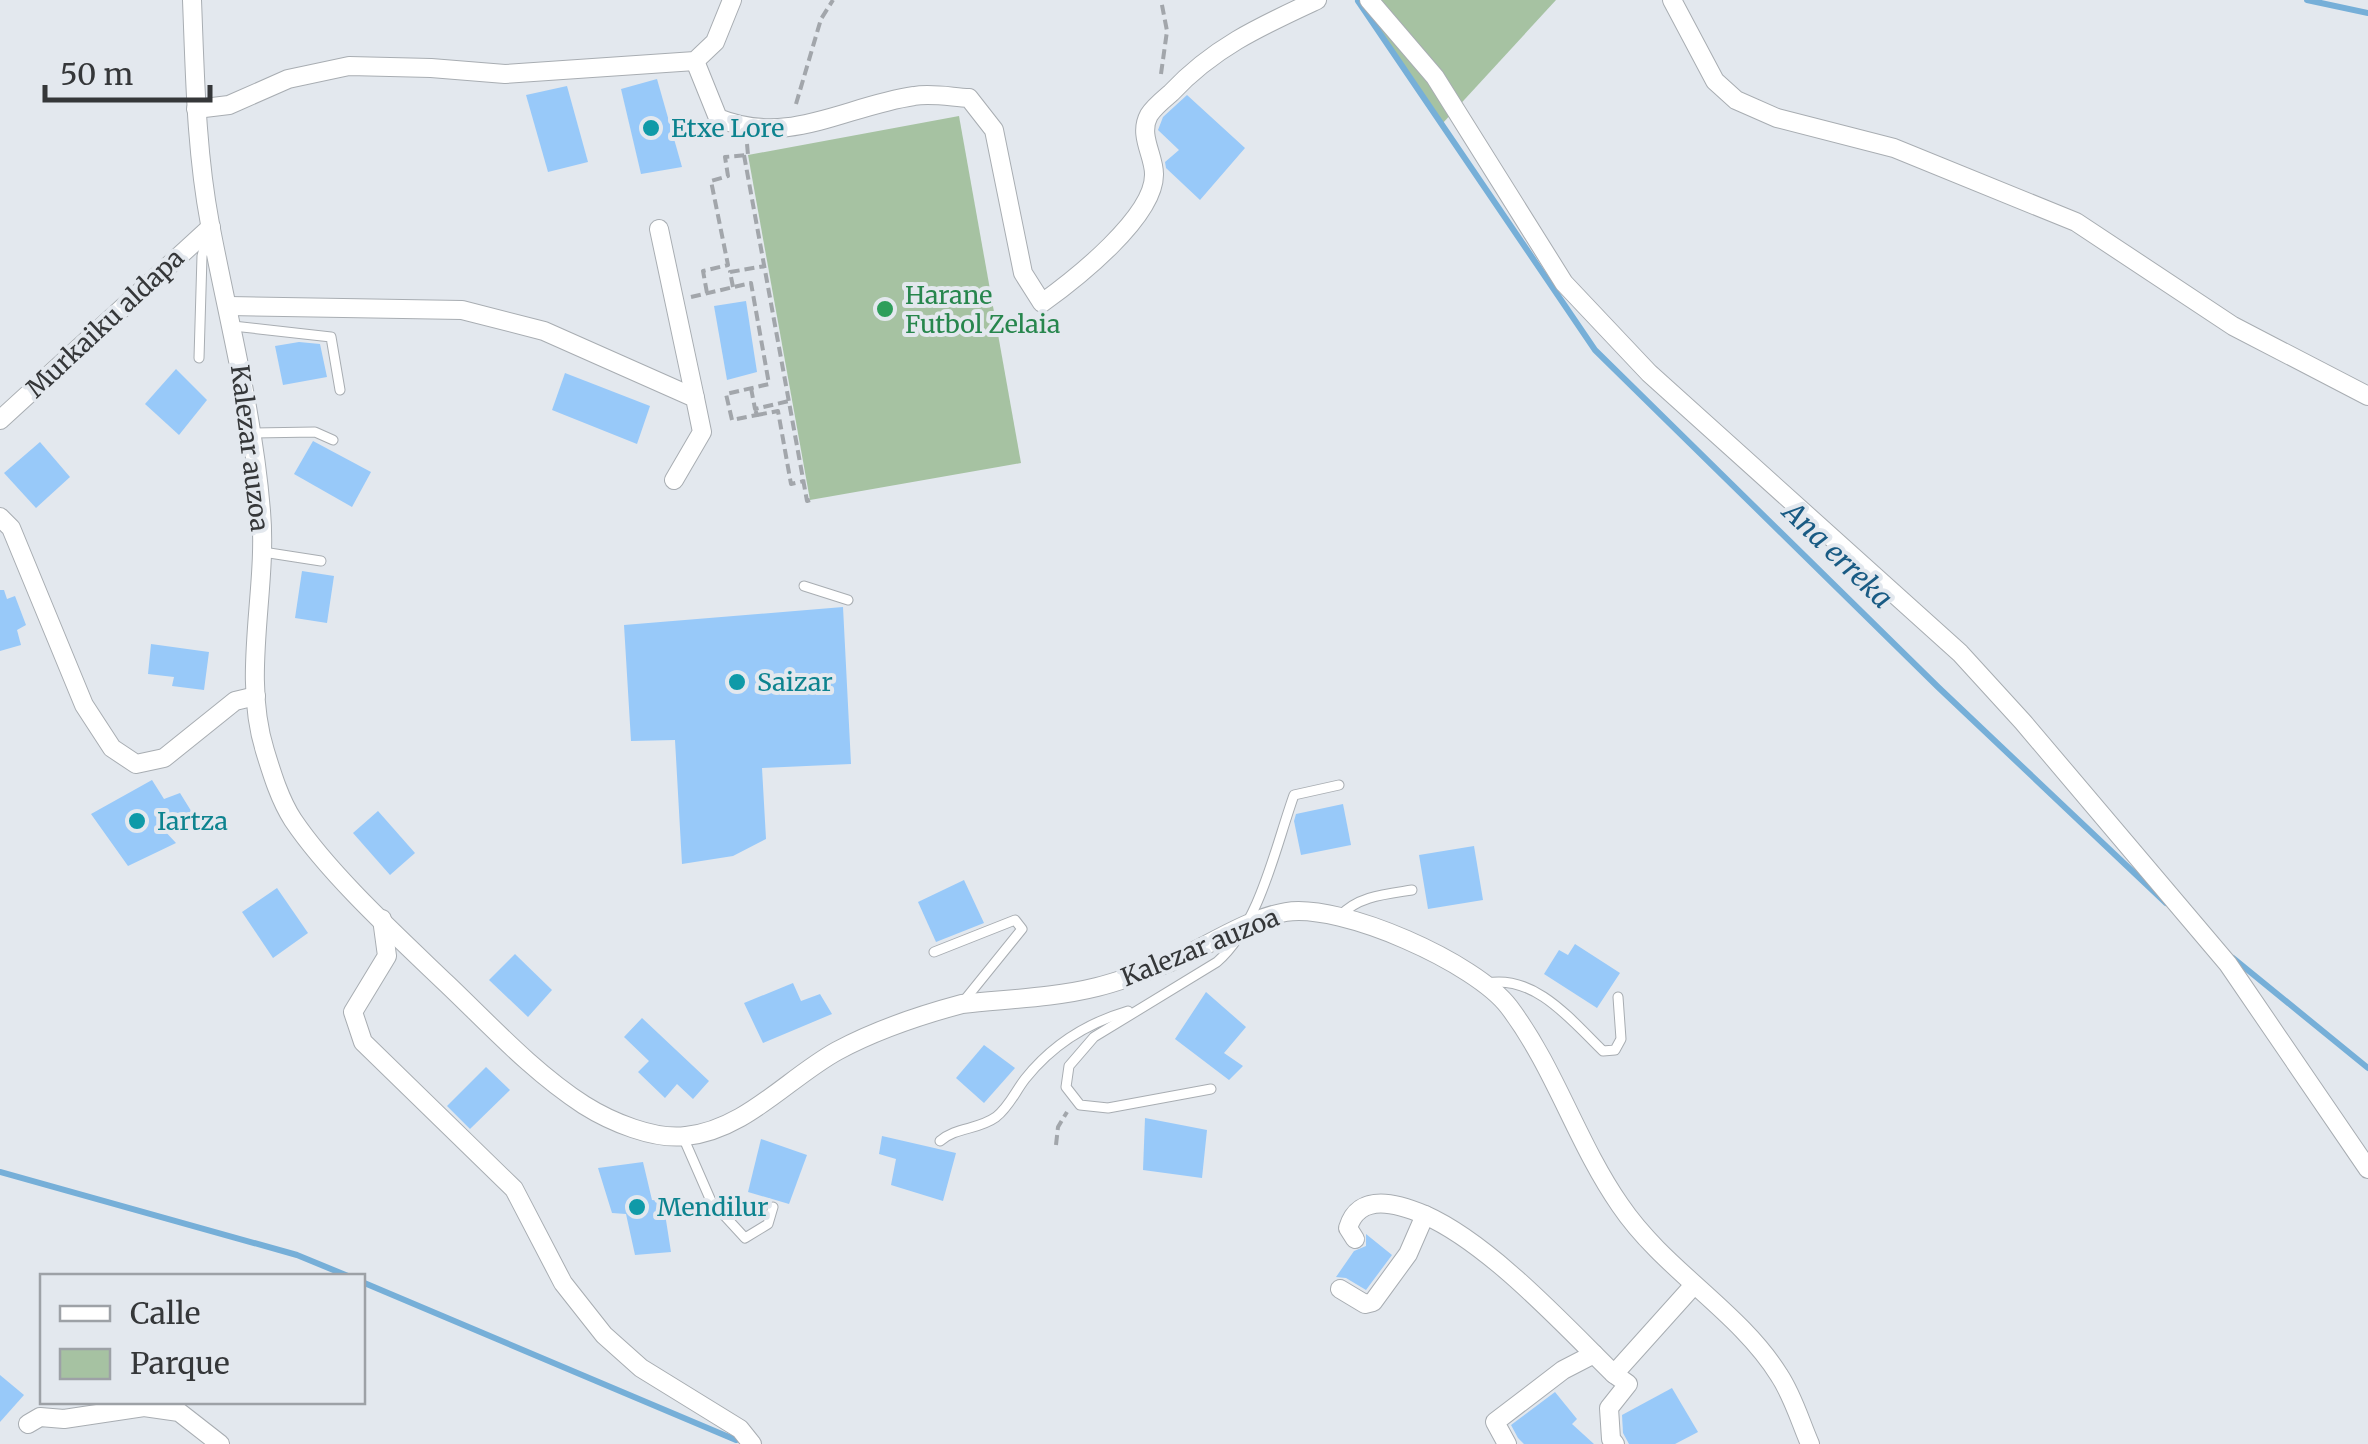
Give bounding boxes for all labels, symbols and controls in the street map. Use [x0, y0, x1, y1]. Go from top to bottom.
scale bar [45, 40, 210, 102]
text: 50 m [60, 55, 133, 93]
place label: Etxe Lore [671, 112, 784, 144]
marker: Etxe Lore [640, 117, 662, 139]
street label: Murkaiku aldapa [20, 242, 190, 404]
place label: Harane Futbol Zelaia [905, 279, 1060, 340]
marker: Harane Futbol Zelaia [874, 298, 896, 320]
street label: Kalezar auzoa [224, 363, 276, 533]
water label: Ana erreka [1774, 493, 1900, 616]
place label: Saizar [757, 666, 833, 698]
marker: Saizar [726, 671, 748, 693]
place label: Iartza [157, 805, 228, 837]
marker: Iartza [126, 810, 148, 832]
street label: Kalezar auzoa [1116, 901, 1284, 993]
place label: Mendilur [657, 1191, 769, 1223]
marker: Mendilur [626, 1196, 648, 1218]
legend [40, 1274, 365, 1404]
text: Calle [130, 1294, 200, 1332]
text: Parque [130, 1344, 230, 1382]

